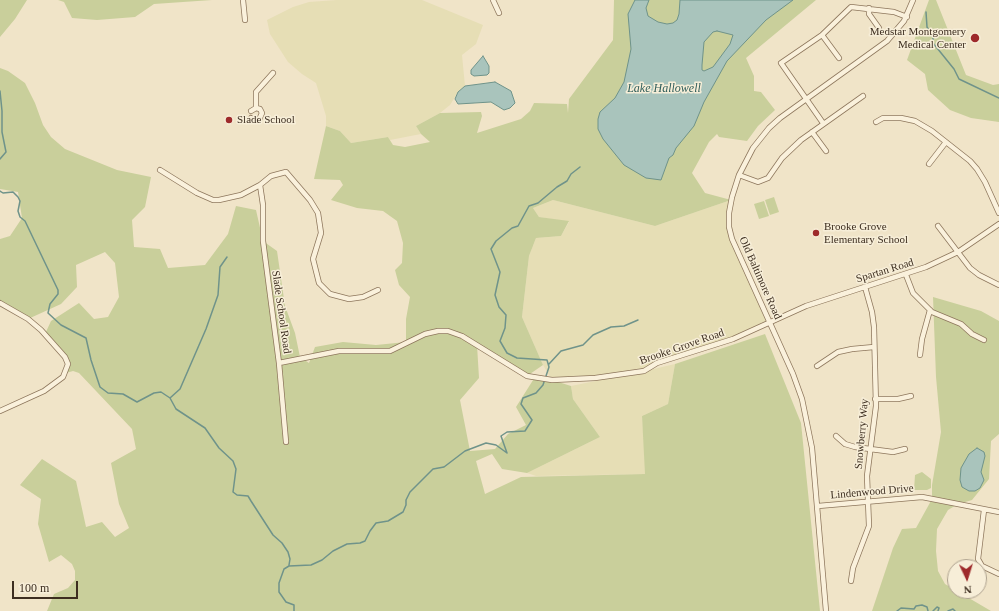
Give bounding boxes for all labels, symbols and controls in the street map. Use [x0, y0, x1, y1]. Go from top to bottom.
place label: Medstar Montgomery Medical Center [870, 25, 966, 51]
marker: Medstar Montgomery Medical Center [969, 32, 981, 44]
water label: Lake Hallowell [627, 82, 701, 96]
place label: Slade School [237, 113, 295, 127]
marker: Slade School [224, 115, 234, 125]
place label: Brooke Grove Elementary School [824, 220, 908, 246]
marker: Brooke Grove Elementary School [811, 228, 821, 238]
street label: Old Baltimore Road [736, 235, 784, 321]
street label: Spartan Road [855, 256, 915, 286]
street label: Slade School Road [269, 270, 293, 354]
street label: Brooke Grove Road [638, 326, 726, 368]
street label: Snowberry Way [852, 398, 872, 470]
street label: Lindenwood Drive [830, 482, 914, 502]
north arrow [947, 559, 987, 599]
scale bar [14, 573, 80, 599]
text: 100 m [19, 581, 49, 595]
text: N [963, 584, 972, 596]

